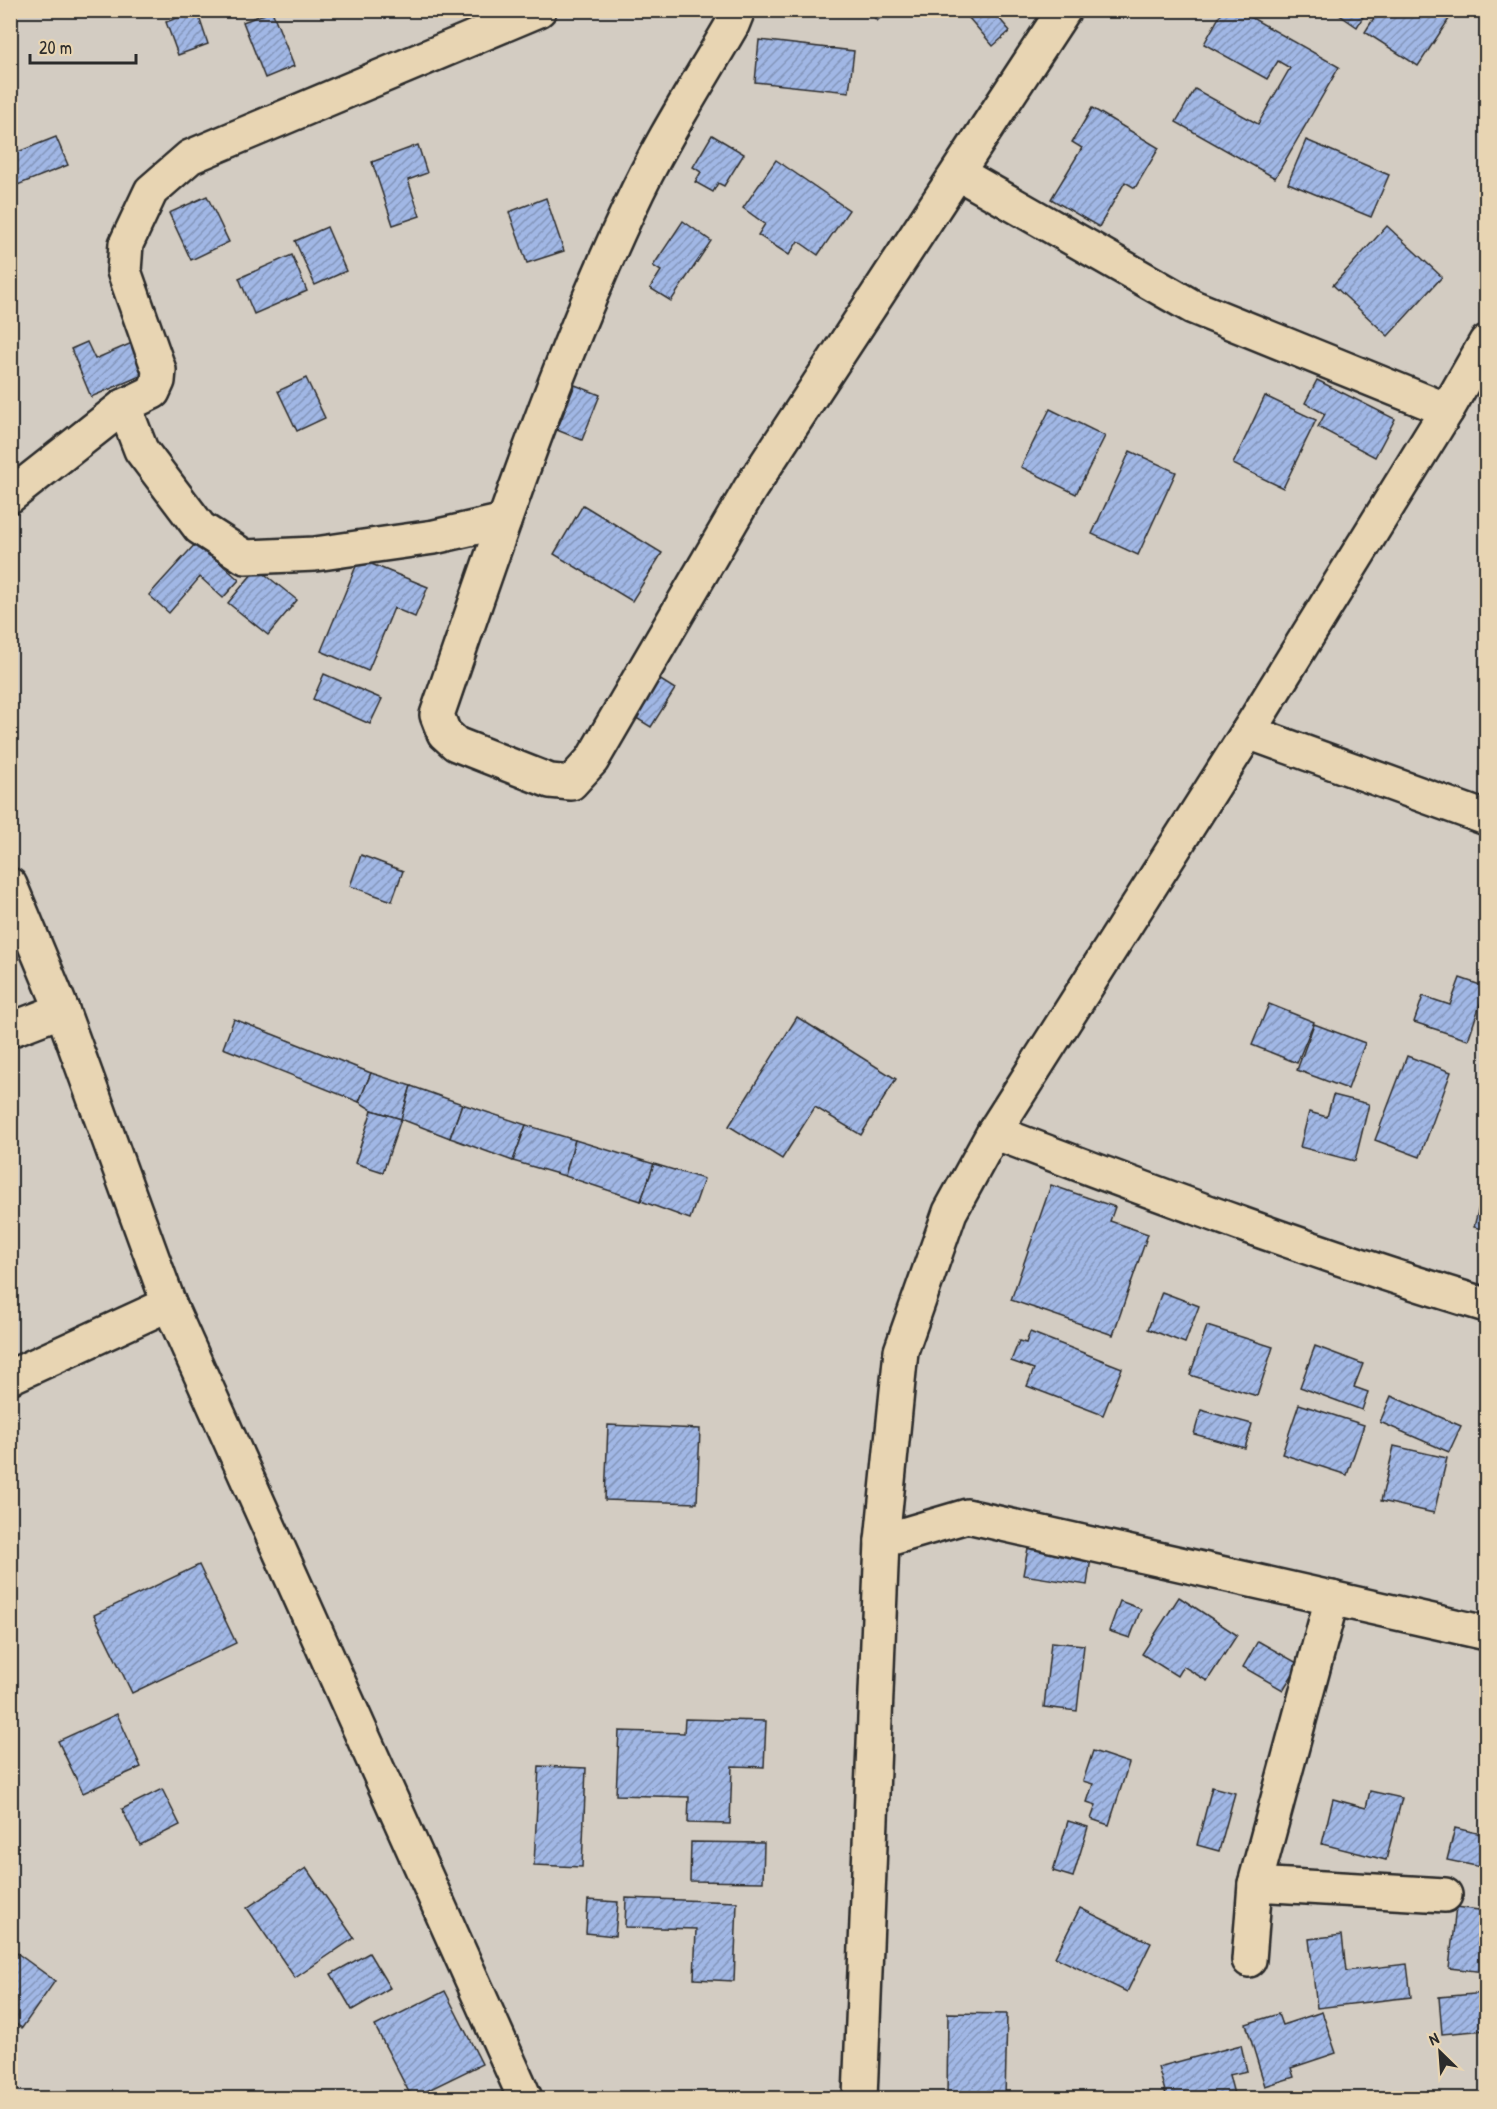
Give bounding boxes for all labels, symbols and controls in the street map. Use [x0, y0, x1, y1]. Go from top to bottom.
scale bar [30, 27, 136, 65]
text: 20 m [39, 35, 72, 60]
north arrow [1410, 2022, 1470, 2082]
text: N [1425, 2026, 1443, 2050]

